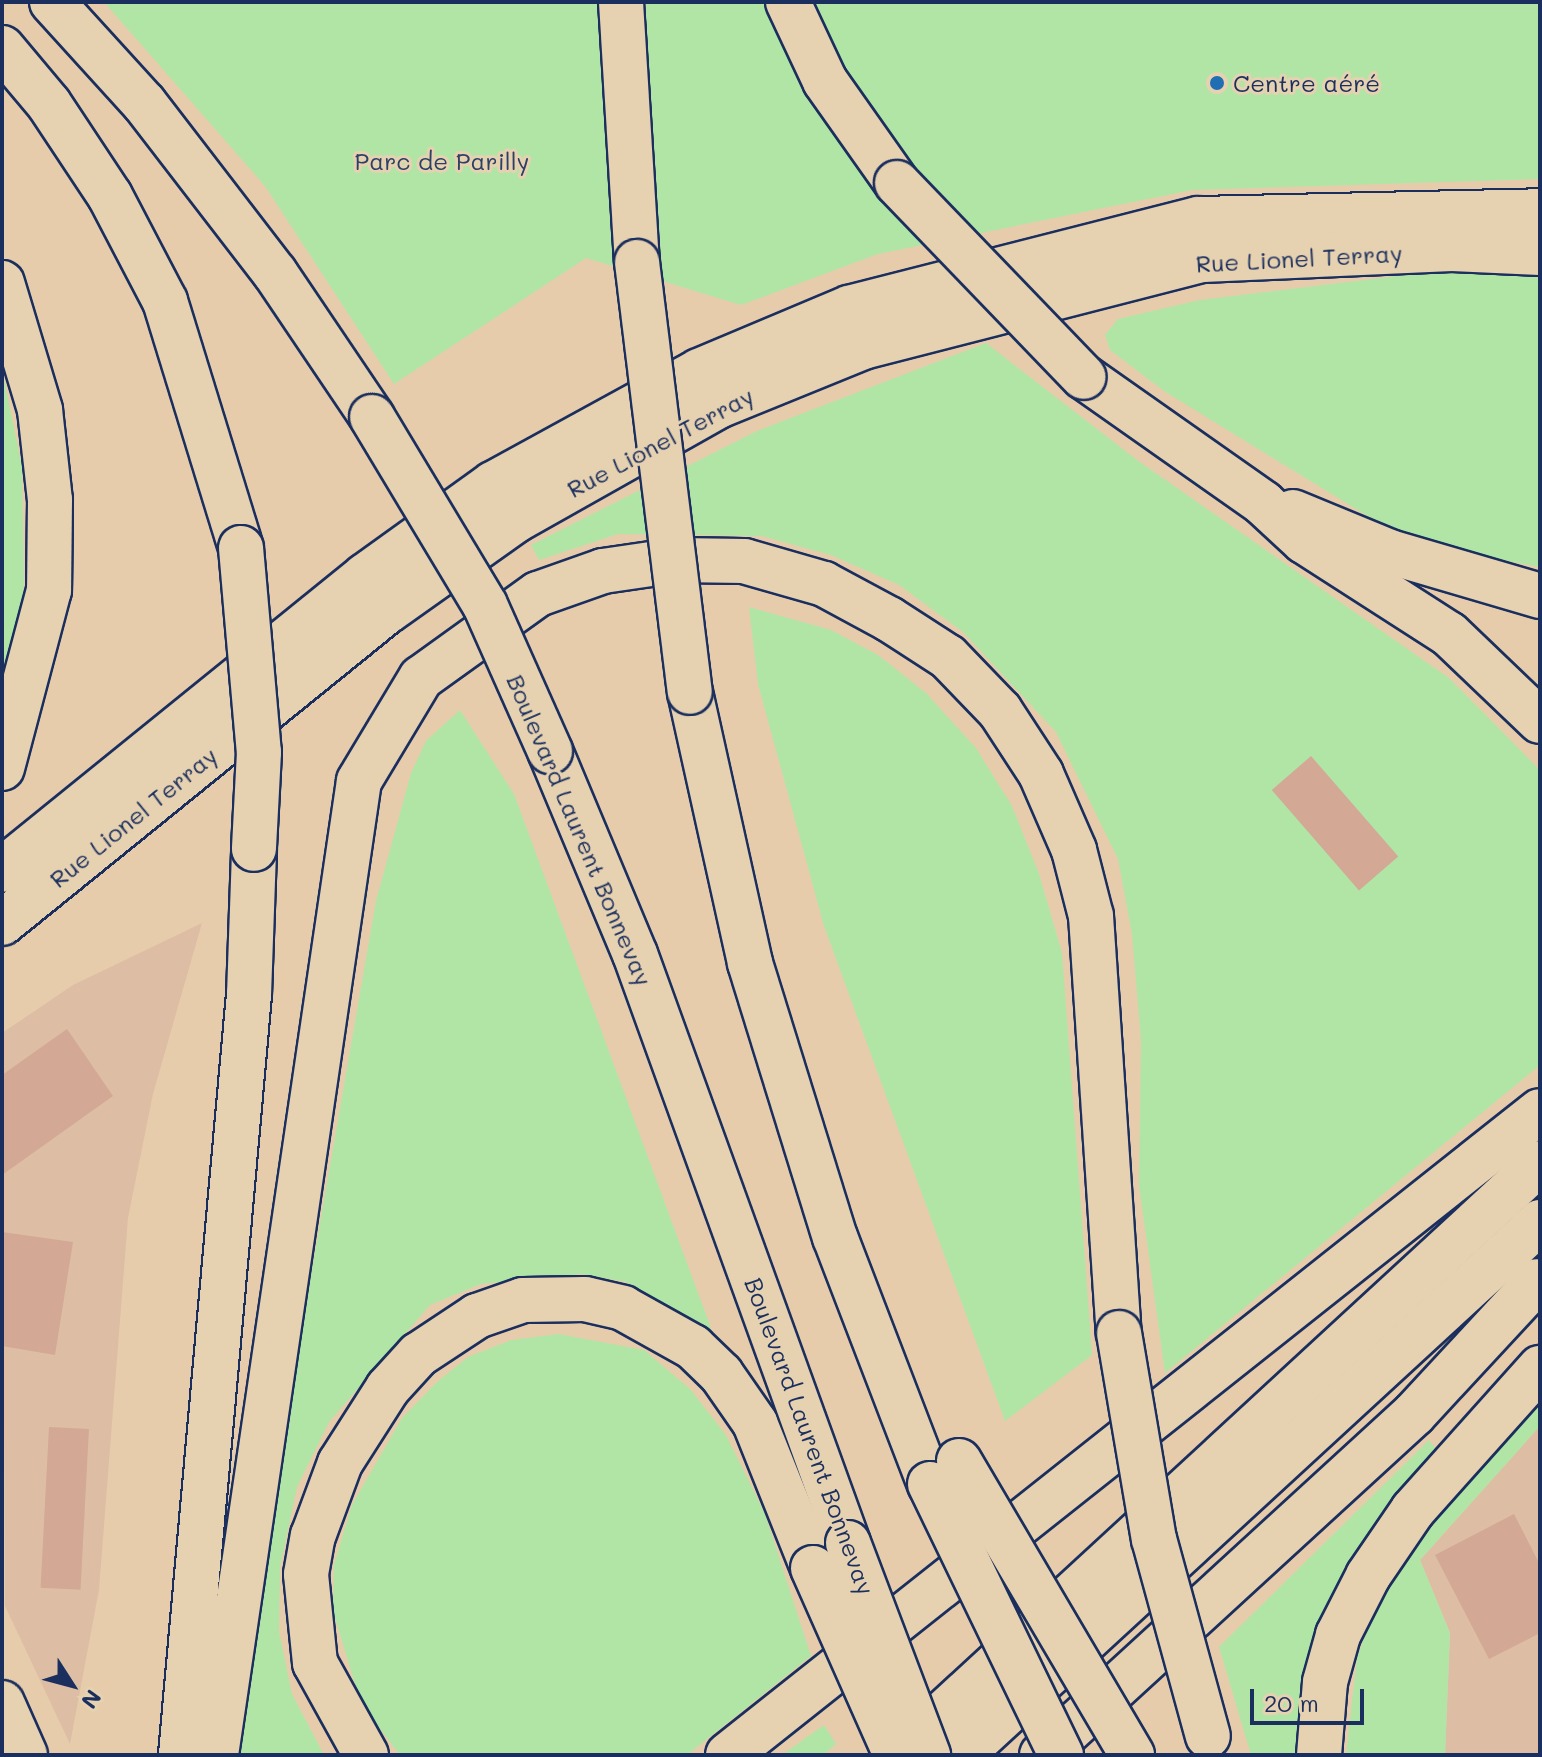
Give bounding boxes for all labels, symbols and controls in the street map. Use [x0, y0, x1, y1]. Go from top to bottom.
place label: Centre aéré [1233, 69, 1380, 97]
marker: Centre aéré [1208, 74, 1226, 92]
park label: Parc de Parilly [355, 147, 529, 175]
street label: Rue Lionel Terray [1195, 238, 1403, 278]
street label: Rue Lionel Terray [562, 381, 758, 503]
street label: Boulevard Laurent Bonnevay [501, 670, 659, 990]
street label: Rue Lionel Terray [44, 741, 222, 893]
street label: Boulevard Laurent Bonnevay [739, 1273, 881, 1599]
north arrow [32, 1645, 112, 1725]
scale bar [1254, 1673, 1368, 1723]
text: N [75, 1684, 108, 1715]
text: 20 m [1264, 1687, 1319, 1718]

